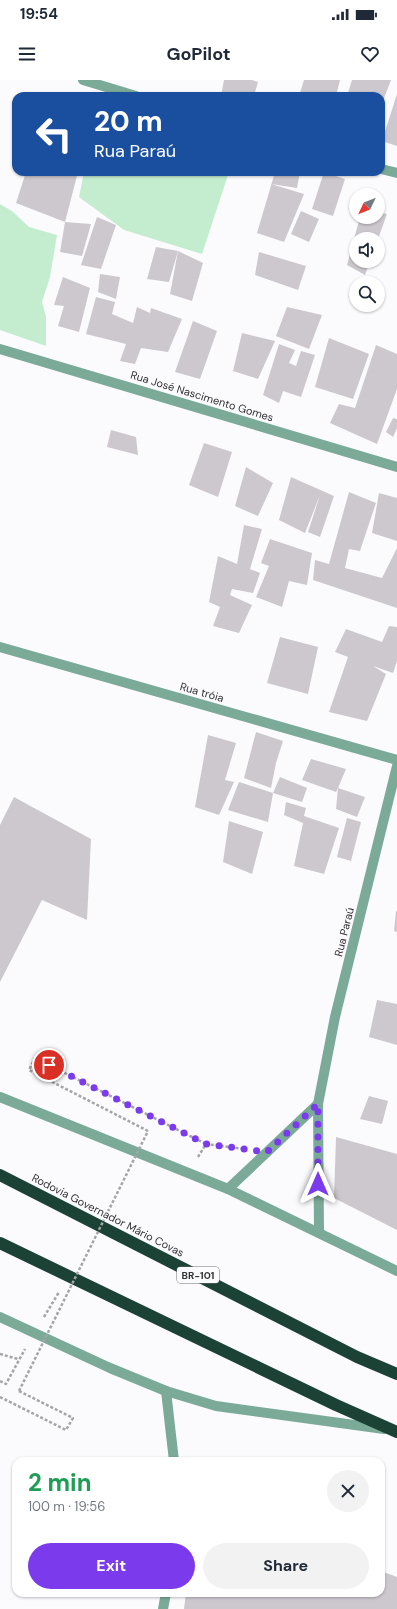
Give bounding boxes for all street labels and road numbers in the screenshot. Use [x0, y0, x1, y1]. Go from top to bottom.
street label: Rua José Nascimento Gomes [129, 368, 275, 424]
street label: Rua tróia [178, 679, 226, 705]
street label: Rua Paraú [331, 906, 357, 958]
street label: Rodovia Governador Mário Covas [30, 1170, 186, 1260]
road number: BR-101 [177, 1267, 219, 1283]

